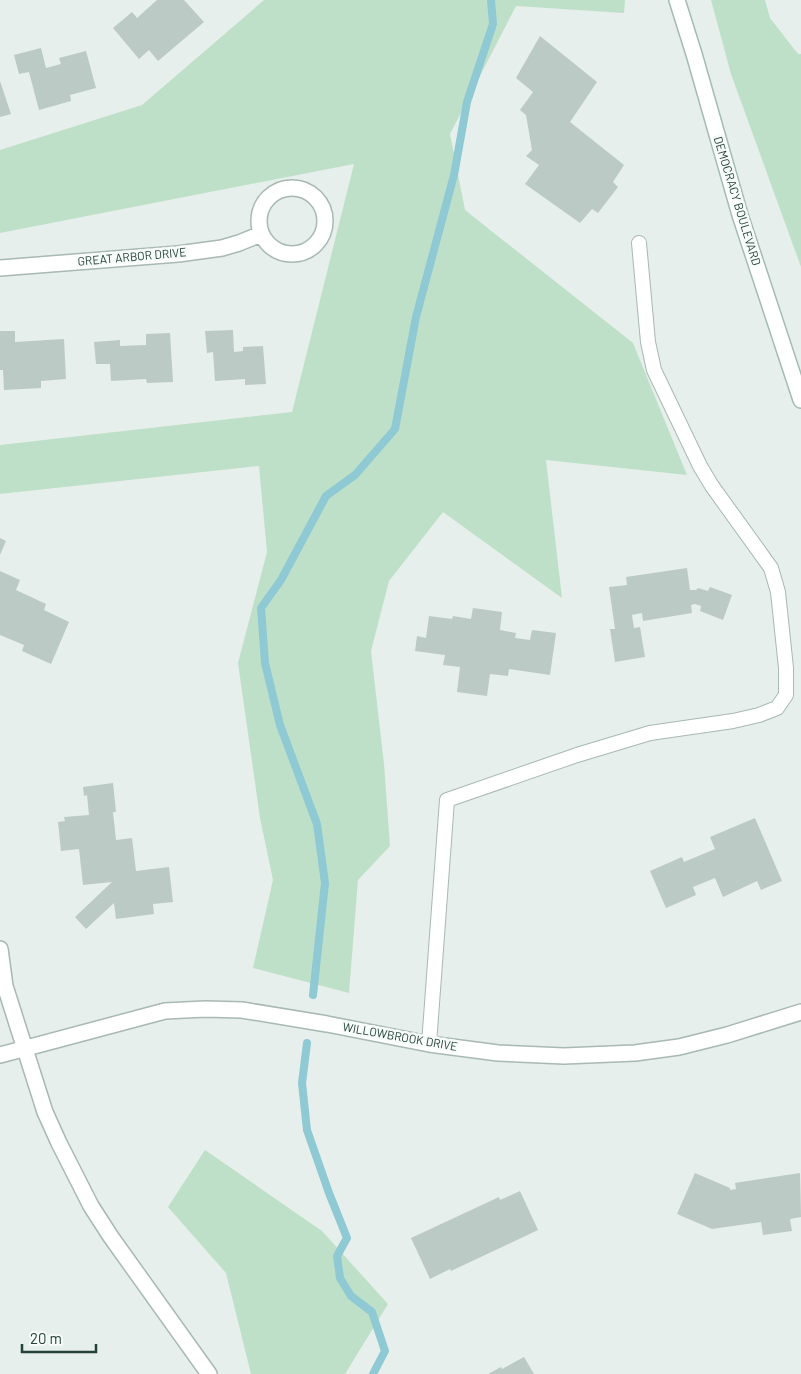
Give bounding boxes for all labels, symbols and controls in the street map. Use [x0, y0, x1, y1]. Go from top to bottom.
street label: DEMOCRACY BOULEVARD [712, 134, 764, 267]
street label: GREAT ARBOR DRIVE [77, 244, 187, 268]
street label: WILLOWBROOK DRIVE [342, 1019, 459, 1053]
scale bar [22, 1322, 96, 1354]
text: 20 m [30, 1329, 62, 1347]

